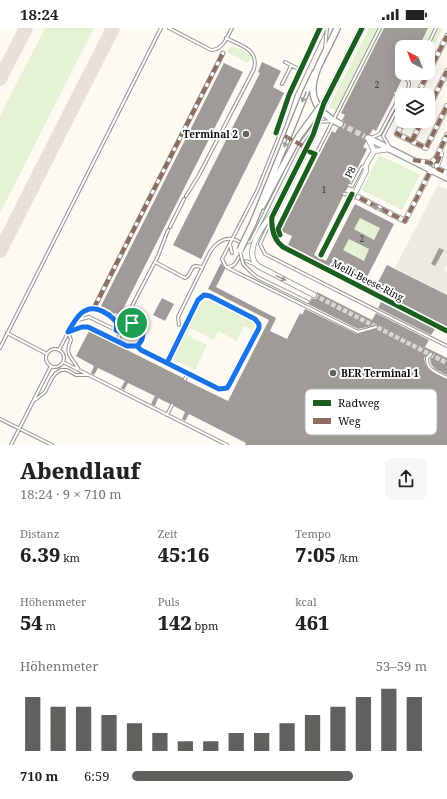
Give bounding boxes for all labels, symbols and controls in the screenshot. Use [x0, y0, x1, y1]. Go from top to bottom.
text: 18:24 [20, 4, 58, 24]
north arrow [395, 40, 435, 80]
map controls [395, 40, 435, 128]
house number: 2 [375, 79, 379, 90]
button: layers [395, 88, 435, 128]
one-way arrow [300, 92, 306, 104]
place label: Terminal 2 [183, 127, 238, 141]
marker: Terminal 2 [241, 129, 251, 139]
one-way arrow [282, 136, 288, 148]
street label: P8 [341, 163, 359, 180]
house number: 1 [322, 184, 326, 195]
one-way arrow [373, 205, 384, 211]
house number: 2 [360, 233, 364, 244]
street label: Melli-Beese-Ring [330, 256, 407, 304]
one-way arrow [275, 275, 287, 281]
pin [115, 306, 149, 340]
icon: arrive [121, 312, 143, 334]
place label: BER Terminal 1 [341, 366, 419, 380]
marker: BER Terminal 1 [328, 368, 338, 378]
legend [305, 389, 437, 435]
text: Radweg [338, 395, 380, 410]
text: Weg [338, 413, 361, 428]
text: Abendlauf [20, 455, 140, 485]
button: share [385, 458, 427, 500]
text: 18:24 · 9 × 710 m [20, 485, 122, 503]
text: Distanz [20, 526, 59, 541]
text: Zeit [158, 526, 177, 541]
text: Tempo [295, 526, 331, 541]
text: 6.39 [20, 541, 60, 568]
text: 45:16 [158, 541, 209, 568]
text: 7:05 [295, 541, 336, 568]
text: km [60, 550, 80, 565]
text: /km [336, 550, 358, 565]
text: Höhenmeter [20, 594, 86, 609]
text: Puls [158, 594, 180, 609]
text: kcal [295, 594, 317, 609]
text: 54 [20, 609, 43, 636]
text: 142 [158, 609, 192, 636]
text: 461 [295, 609, 329, 636]
text: m [43, 618, 56, 633]
text: bpm [192, 618, 218, 633]
text: Höhenmeter [20, 657, 98, 675]
text: 53–59 m [376, 657, 427, 675]
text: 710 m [20, 767, 58, 785]
text: 6:59 [84, 767, 110, 785]

